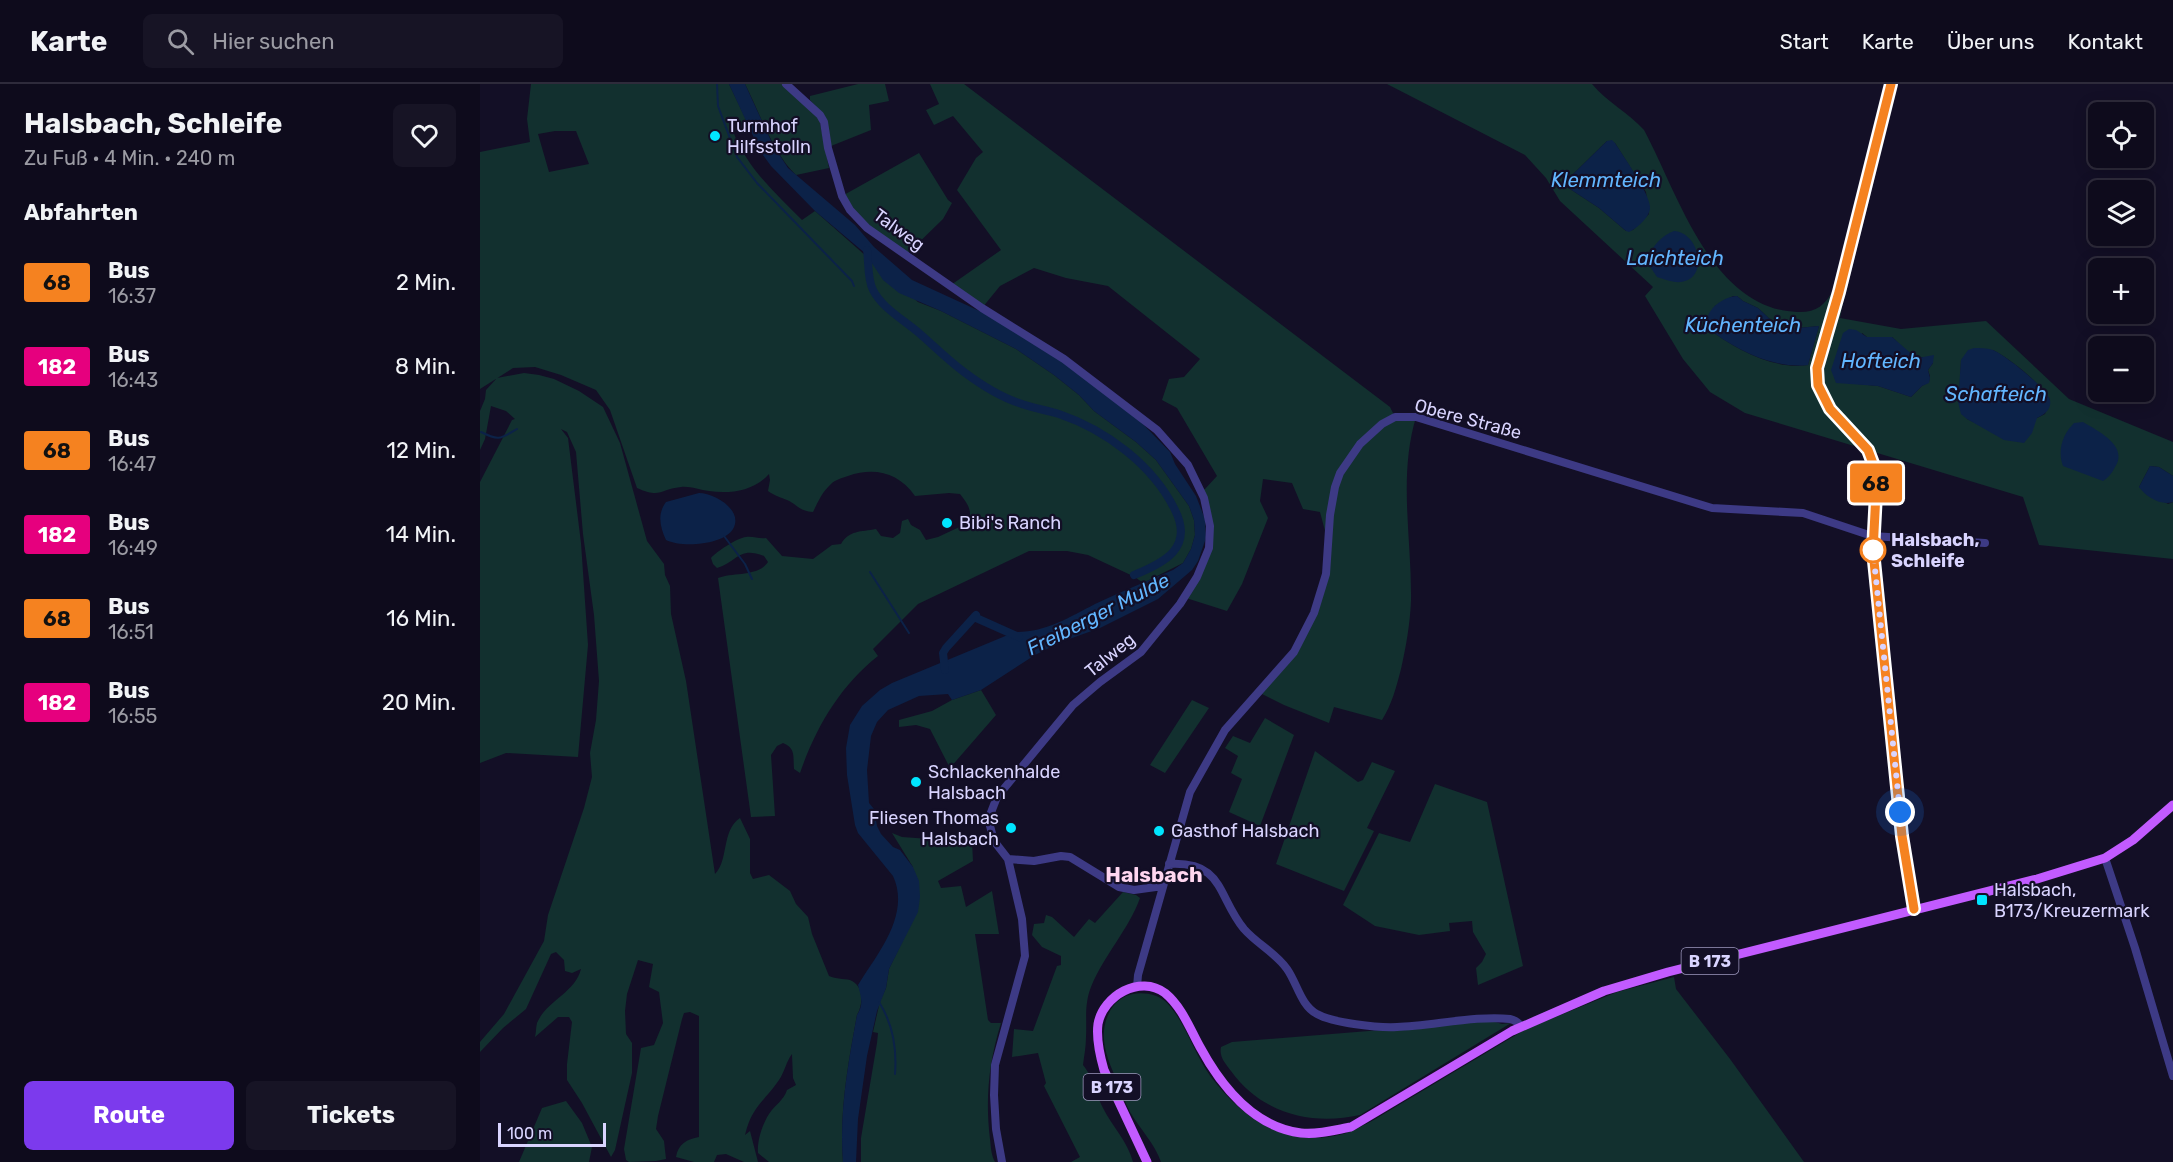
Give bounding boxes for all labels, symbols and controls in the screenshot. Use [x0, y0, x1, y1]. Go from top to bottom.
search box [143, 14, 563, 68]
text: Karte [30, 25, 107, 58]
icon: search [164, 25, 197, 58]
text: Hier suchen [212, 28, 335, 55]
text: Start [1780, 29, 1829, 54]
text: Karte [1862, 29, 1914, 54]
text: Über uns [1947, 29, 2035, 54]
text: Kontakt [2068, 29, 2143, 54]
map controls [2088, 102, 2154, 402]
button: locate [2088, 102, 2154, 168]
button: heart [393, 104, 456, 167]
text: Halsbach, Schleife [24, 107, 282, 140]
place label: Turmhof Hilfsstolln [727, 115, 811, 158]
marker: Turmhof Hilfsstolln [708, 129, 722, 143]
text: Zu Fuß · 4 Min. · 240 m [24, 146, 235, 170]
water label: Klemmteich [1551, 168, 1661, 192]
button: layers [2088, 180, 2154, 246]
text: Abfahrten [24, 199, 138, 226]
street label: Talweg [869, 204, 929, 256]
water label: Laichteich [1626, 246, 1724, 270]
text: Bus [108, 257, 150, 284]
button: + [2088, 258, 2154, 324]
text: 2 Min. [396, 269, 456, 296]
text: 68 [43, 270, 71, 295]
text: 16:37 [108, 284, 156, 308]
water label: Küchenteich [1685, 313, 1801, 337]
button: − [2088, 336, 2154, 402]
text: Bus [108, 341, 150, 368]
water label: Hofteich [1841, 349, 1921, 373]
text: 8 Min. [395, 353, 456, 380]
text: 182 [38, 354, 76, 379]
text: 16:43 [108, 368, 158, 392]
water label: Schafteich [1945, 382, 2047, 406]
street label: Obere Straße [1412, 394, 1524, 444]
text: Bus [108, 425, 150, 452]
text: 12 Min. [387, 437, 456, 464]
text: 68 [43, 438, 71, 463]
text: 16:47 [108, 452, 156, 476]
line badge: 68 [1849, 464, 1903, 502]
text: 68 [1862, 471, 1890, 496]
text: Bus [108, 509, 150, 536]
place label: Bibi's Ranch [959, 512, 1061, 534]
marker: Bibi's Ranch [940, 516, 954, 530]
text: 14 Min. [386, 521, 456, 548]
text: 182 [38, 522, 76, 547]
place label: Halsbach, Schleife [1891, 529, 1979, 572]
text: 16:49 [108, 536, 158, 560]
marker: Halsbach, Schleife [1860, 537, 1886, 563]
water label: Freiberger Mulde [1023, 568, 1173, 660]
text: Bus [108, 593, 150, 620]
text: 16 Min. [386, 605, 456, 632]
text: 68 [43, 606, 71, 631]
text: 16:51 [108, 620, 154, 644]
street label: Talweg [1081, 628, 1139, 682]
text: Bus [108, 677, 150, 704]
text: 20 Min. [382, 689, 456, 716]
text: 182 [38, 690, 76, 715]
text: 16:55 [108, 704, 158, 728]
place label: Schlackenhalde Halsbach [928, 761, 1060, 804]
marker: Schlackenhalde Halsbach [909, 775, 923, 789]
your location [1885, 797, 1915, 827]
place label: Fliesen Thomas Halsbach [869, 807, 999, 850]
place label: Gasthof Halsbach [1171, 820, 1319, 842]
marker: Fliesen Thomas Halsbach [1004, 821, 1018, 835]
marker: Gasthof Halsbach [1152, 824, 1166, 838]
district label: Halsbach [1105, 862, 1203, 887]
place label: Halsbach, B173/Kreuzermark [1994, 879, 2150, 922]
marker: Halsbach, B173/Kreuzermark [1975, 893, 1989, 907]
road number: B 173 [1682, 948, 1738, 974]
road number: B 173 [1084, 1074, 1140, 1100]
button: Route [24, 1081, 234, 1150]
button: Tickets [246, 1081, 456, 1150]
scale bar [498, 1120, 606, 1148]
text: 100 m [507, 1124, 552, 1143]

